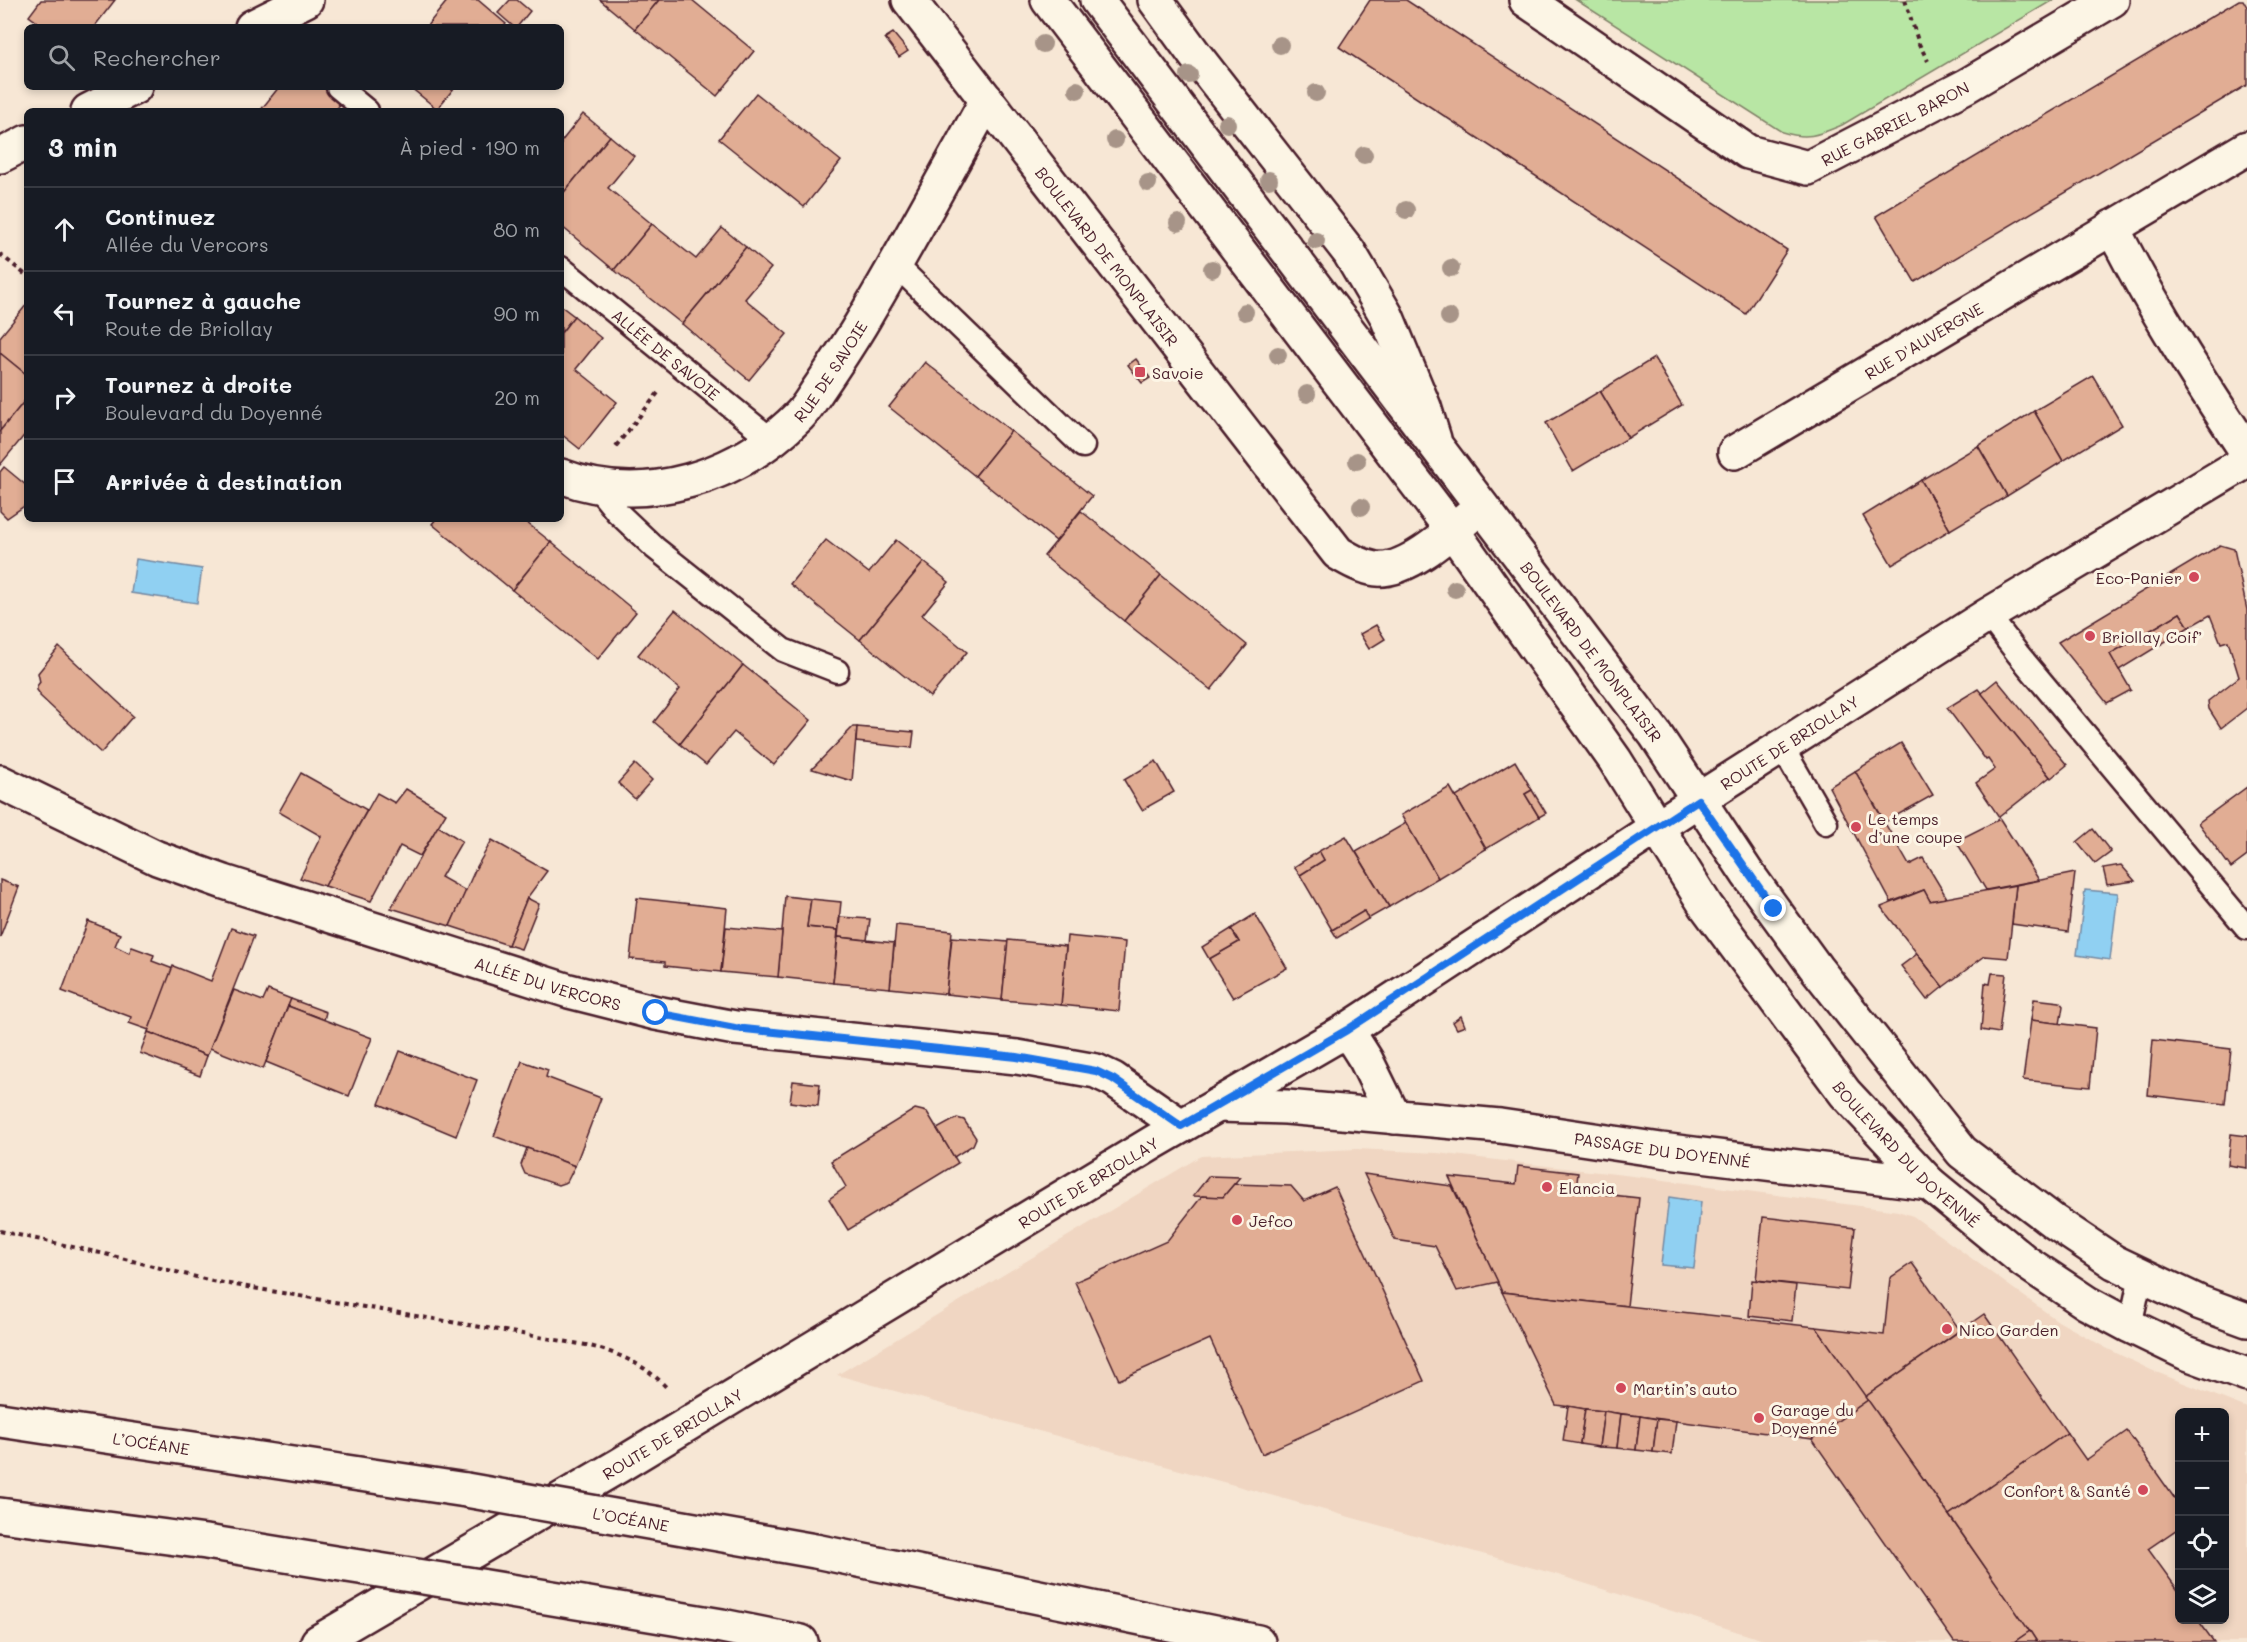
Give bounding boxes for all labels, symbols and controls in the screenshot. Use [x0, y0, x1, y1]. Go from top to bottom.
search box [24, 24, 564, 90]
icon: search [45, 41, 78, 74]
text: Rechercher [93, 43, 221, 72]
street label: RUE GABRIEL BARON [1817, 76, 1972, 170]
text: 3 min [48, 130, 117, 164]
text: À pied · 190 m [399, 134, 540, 160]
street label: BOULEVARD DE MONPLAISIR [1031, 162, 1184, 350]
text: Continuez [105, 202, 215, 231]
icon: ahead [48, 213, 81, 246]
text: 80 m [493, 216, 540, 242]
text: Allée du Vercors [105, 231, 269, 257]
text: Tournez à gauche [105, 286, 301, 315]
icon: left [48, 297, 81, 330]
street label: RUE D'AUVERGNE [1860, 297, 1986, 383]
text: 90 m [494, 300, 540, 326]
street label: ALLÉE DE SAVOIE [608, 304, 725, 404]
text: Route de Briollay [105, 315, 273, 341]
street label: RUE DE SAVOIE [789, 317, 871, 426]
place label: Savoie [1152, 362, 1204, 383]
marker: Savoie [1133, 365, 1147, 379]
text: Tournez à droite [105, 370, 292, 399]
icon: right [48, 381, 81, 414]
text: 20 m [494, 384, 540, 410]
text: Boulevard du Doyenné [105, 399, 323, 425]
icon: arrive [48, 465, 81, 498]
text: Arrivée à destination [105, 467, 342, 496]
street label: BOULEVARD DE MONPLAISIR [1517, 557, 1667, 745]
place label: Eco-Panier [2096, 567, 2182, 588]
marker: Eco-Panier [2187, 570, 2201, 584]
place label: Briollay Coif’ [2102, 626, 2202, 647]
marker: Briollay Coif’ [2083, 629, 2097, 643]
street label: ROUTE DE BRIOLLAY [1716, 690, 1862, 794]
place label: Le temps d’une coupe [1868, 808, 1963, 847]
marker: Le temps d’une coupe [1849, 820, 1863, 834]
route end [1760, 895, 1786, 921]
street label: ALLÉE DU VERCORS [472, 951, 623, 1014]
route start [642, 999, 668, 1025]
street label: BOULEVARD DU DOYENNÉ [1829, 1076, 1984, 1231]
street label: PASSAGE DU DOYENNÉ [1573, 1127, 1752, 1171]
street label: ROUTE DE BRIOLLAY [1014, 1131, 1162, 1232]
place label: Elancia [1559, 1177, 1615, 1198]
marker: Elancia [1540, 1180, 1554, 1194]
place label: Jefco [1249, 1210, 1293, 1231]
marker: Jefco [1230, 1213, 1244, 1227]
place label: Nico Garden [1959, 1319, 2059, 1340]
marker: Nico Garden [1940, 1322, 1954, 1336]
place label: Martin’s auto [1633, 1378, 1737, 1399]
marker: Martin’s auto [1614, 1381, 1628, 1395]
street label: ROUTE DE BRIOLLAY [598, 1383, 746, 1484]
place label: Garage du Doyenné [1771, 1399, 1854, 1438]
map controls [2175, 1408, 2229, 1624]
button: + [2175, 1408, 2229, 1462]
marker: Garage du Doyenné [1752, 1411, 1766, 1425]
street label: L’OCÉANE [112, 1427, 191, 1459]
button: − [2175, 1462, 2229, 1516]
place label: Confort & Santé [2004, 1480, 2131, 1501]
marker: Confort & Santé [2136, 1483, 2150, 1497]
street label: L’OCÉANE [591, 1502, 671, 1536]
button: locate [2175, 1516, 2229, 1570]
button: layers [2175, 1570, 2229, 1624]

